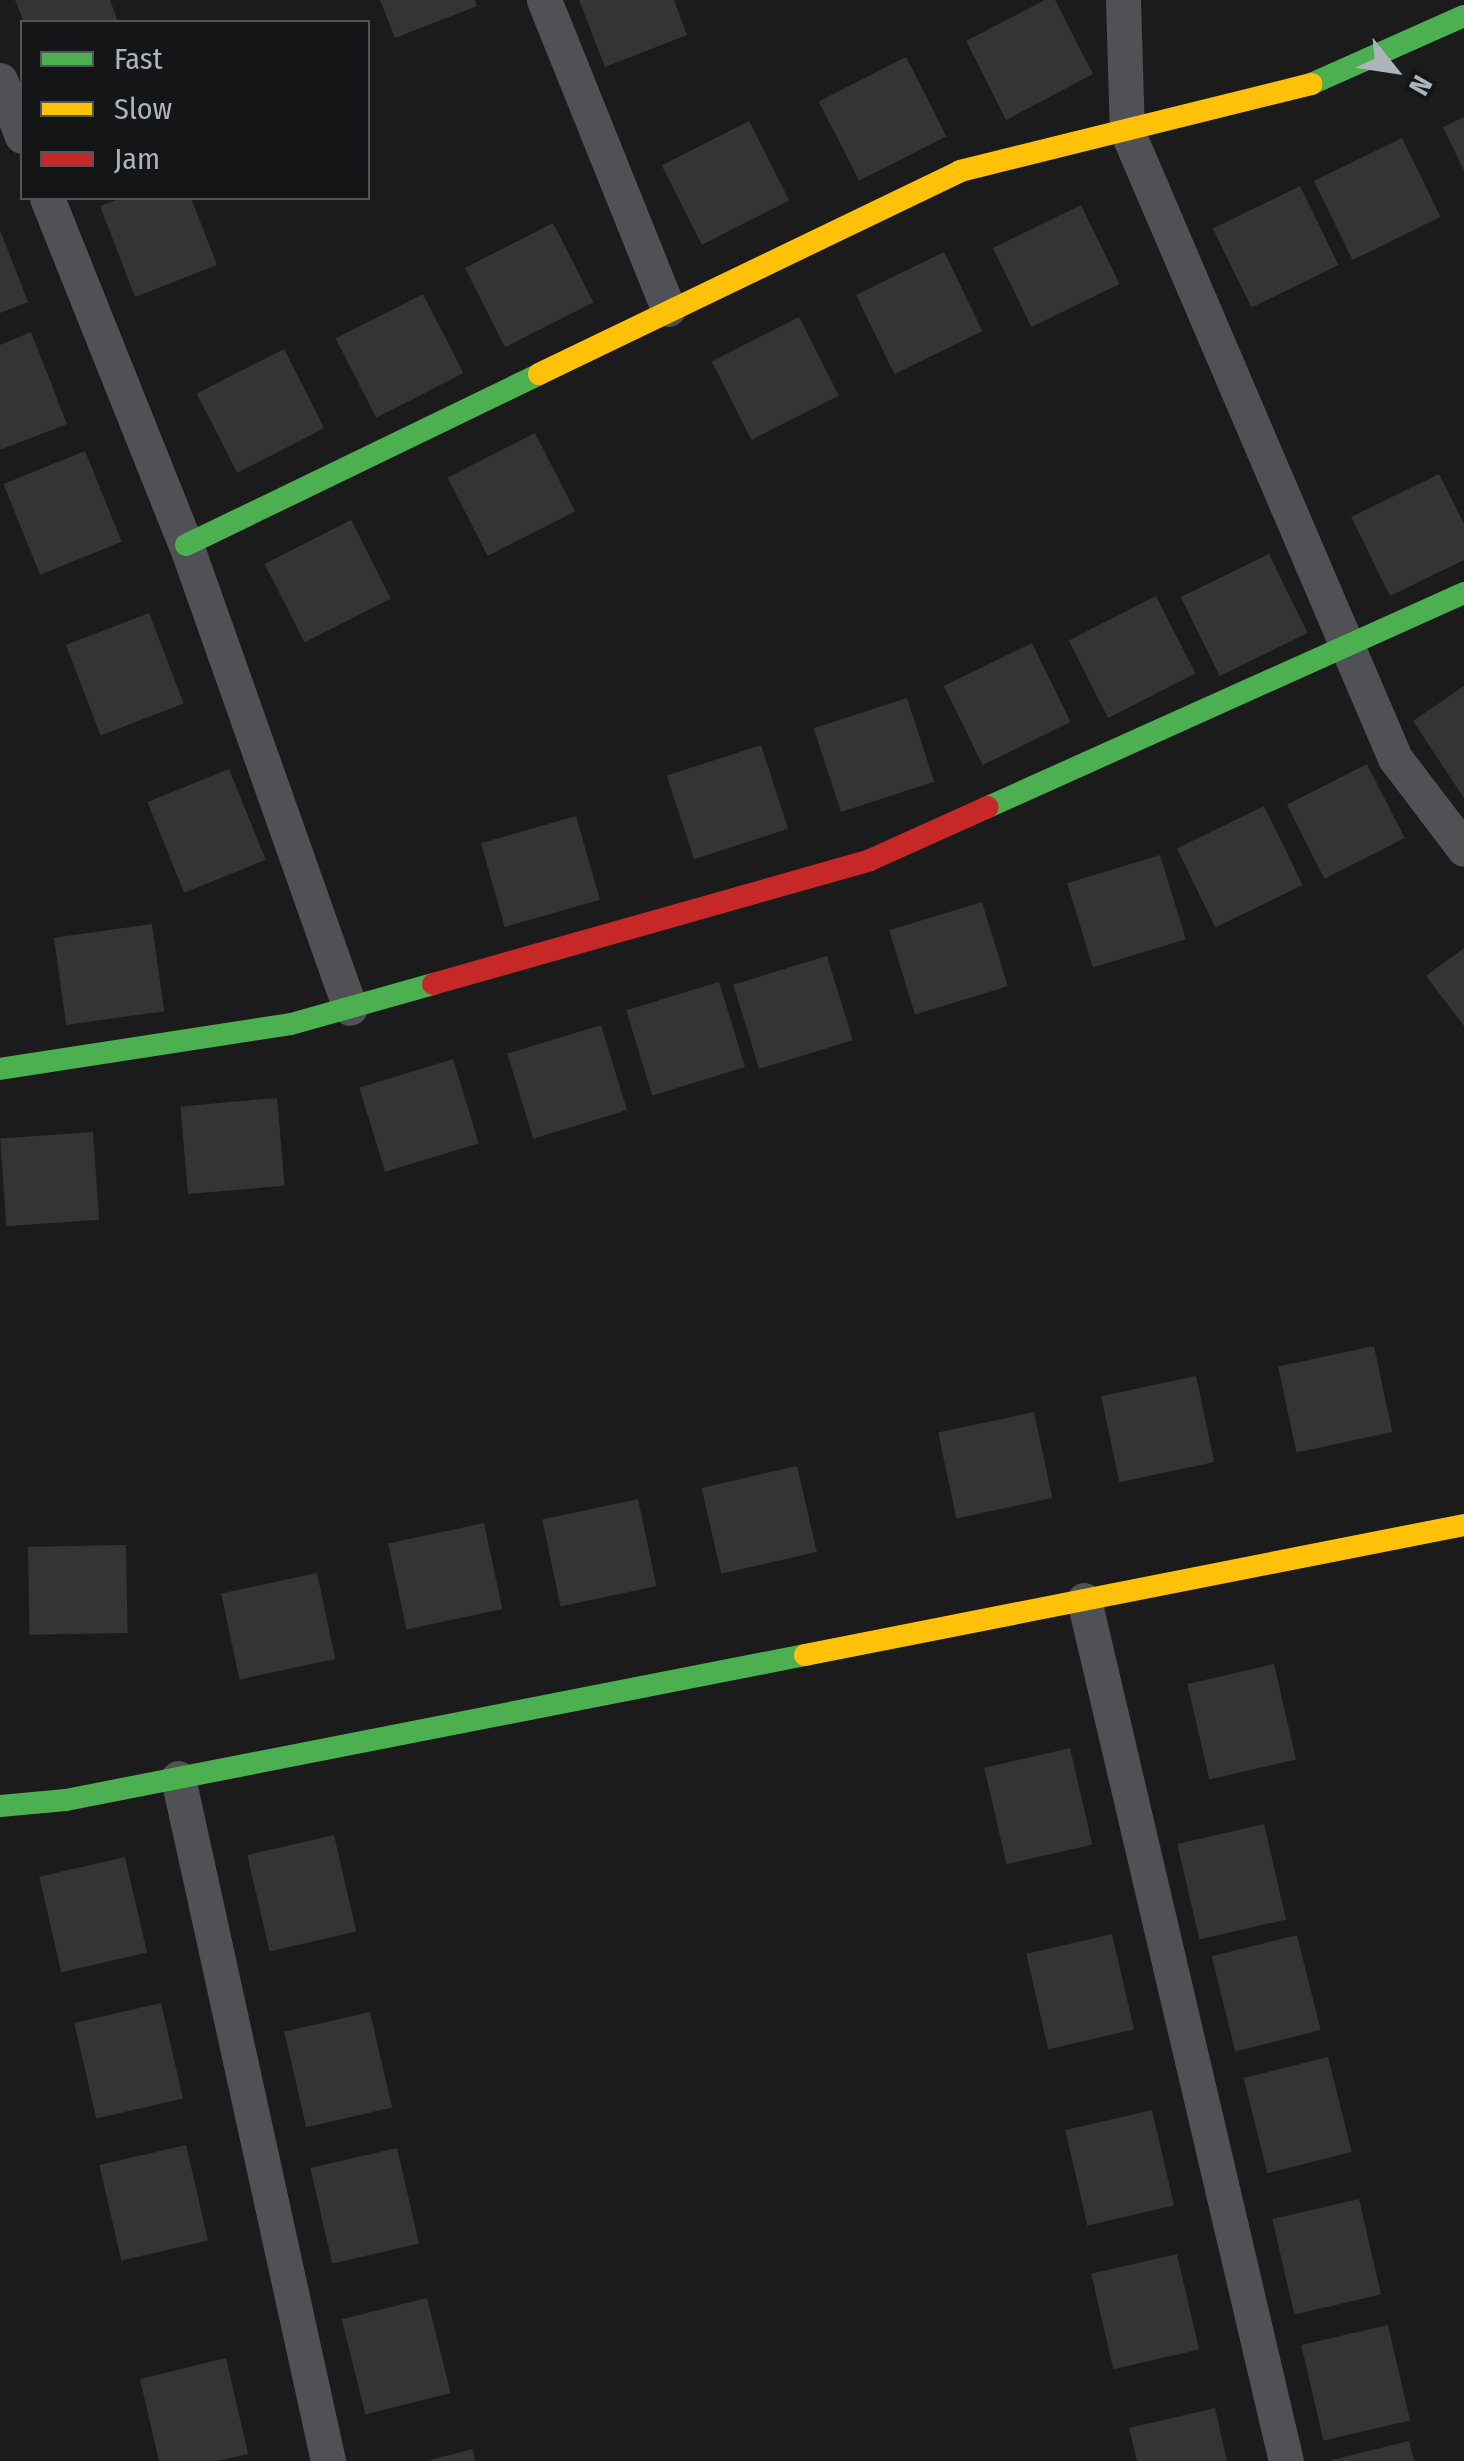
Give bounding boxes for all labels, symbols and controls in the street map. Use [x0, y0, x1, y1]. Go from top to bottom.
legend [20, 20, 370, 200]
north arrow [1344, 20, 1444, 120]
text: Fast [114, 41, 162, 77]
text: N [1402, 70, 1439, 101]
text: Slow [114, 91, 172, 127]
text: Jam [114, 141, 160, 177]

